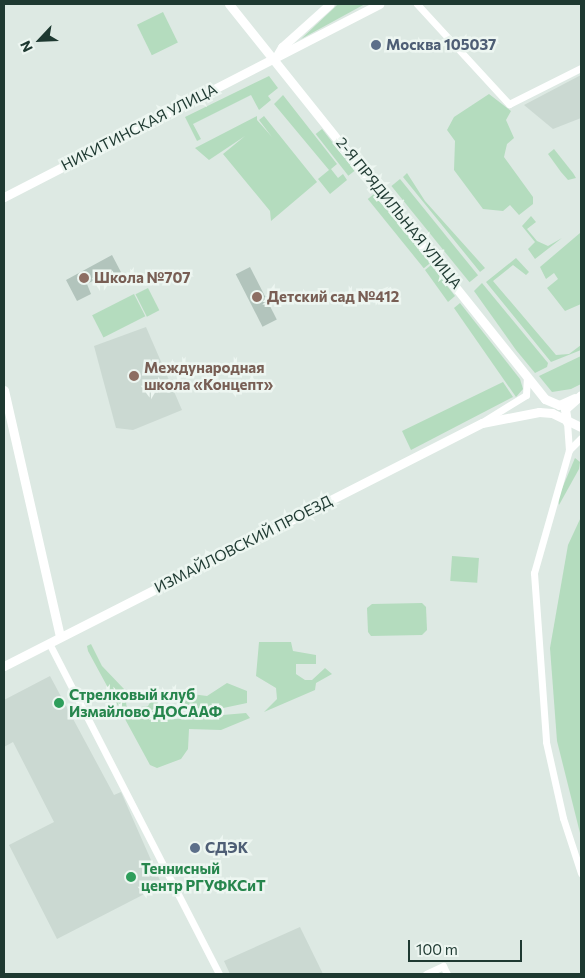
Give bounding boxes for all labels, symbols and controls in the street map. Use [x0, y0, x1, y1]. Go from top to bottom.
north arrow [15, 15, 65, 65]
place label: Москва 105037 [386, 36, 496, 54]
text: N [16, 38, 36, 55]
marker: Москва 105037 [370, 39, 382, 51]
street label: НИКИТИНСКАЯ УЛИЦА [58, 80, 220, 174]
street label: 2-Я ПРЯДИЛЬНАЯ УЛИЦА [332, 134, 466, 292]
place label: Школа №707 [94, 269, 191, 287]
marker: Школа №707 [78, 272, 90, 284]
place label: Детский сад №412 [267, 288, 399, 306]
marker: Детский сад №412 [251, 291, 263, 303]
place label: Международная школа «Концепт» [144, 358, 273, 393]
marker: Международная школа «Концепт» [128, 370, 140, 382]
street label: ИЗМАЙЛОВСКИЙ ПРОЕЗД [151, 491, 335, 597]
place label: Стрелковый клуб Измайлово ДОСААФ [69, 685, 222, 720]
marker: Стрелковый клуб Измайлово ДОСААФ [53, 697, 65, 709]
place label: СДЭК [205, 839, 248, 857]
marker: СДЭК [189, 842, 201, 854]
place label: Теннисный центр РГУФКСиТ [141, 859, 266, 894]
marker: Теннисный центр РГУФКСиТ [125, 871, 137, 883]
scale bar [410, 930, 524, 962]
text: 100 m [416, 940, 458, 958]

